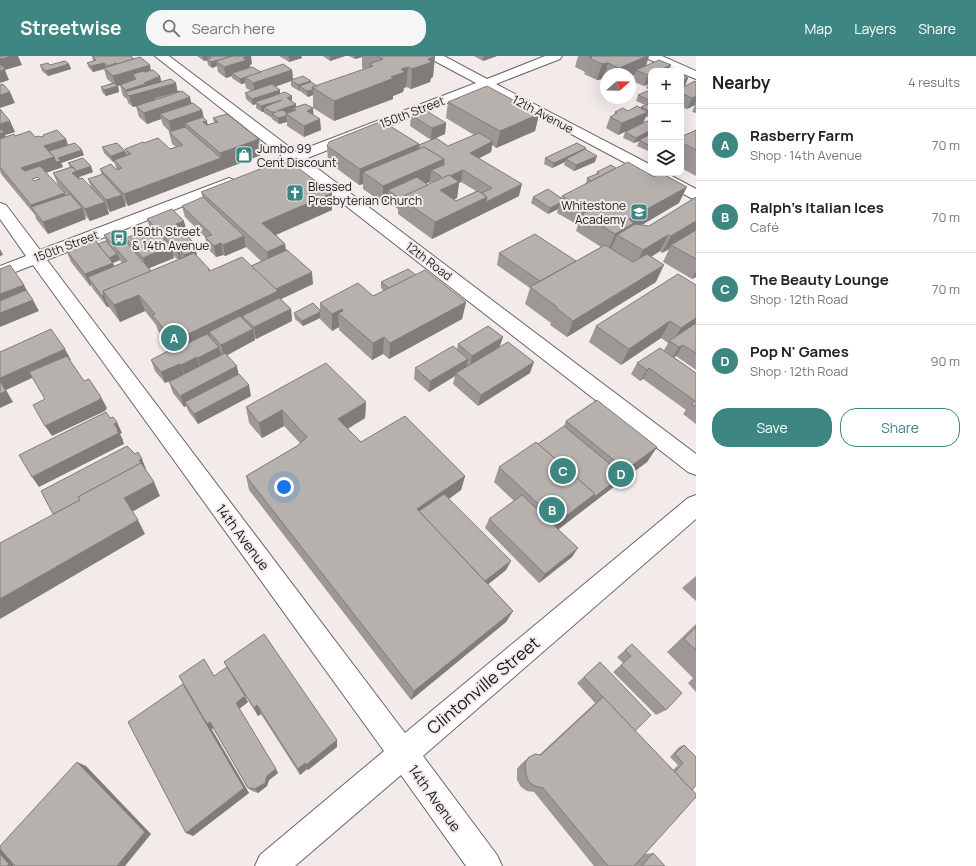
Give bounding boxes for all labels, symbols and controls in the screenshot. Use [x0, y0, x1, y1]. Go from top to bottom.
search box [146, 10, 426, 46]
text: Streetwise [20, 15, 122, 41]
icon: search [160, 17, 182, 39]
text: Search here [192, 18, 275, 39]
text: Map [804, 19, 832, 38]
text: Layers [854, 19, 896, 38]
text: Share [918, 19, 956, 38]
north arrow [600, 68, 636, 104]
map controls [648, 68, 684, 176]
button: + [648, 68, 684, 104]
text: Nearby [712, 71, 770, 94]
text: 4 results [908, 73, 960, 91]
street label: 12th Avenue [509, 91, 577, 137]
street label: 150th Street [377, 92, 447, 132]
button: − [648, 104, 684, 140]
text: Rasberry Farm [750, 125, 854, 146]
text: A [721, 136, 729, 154]
text: 70 m [932, 136, 960, 154]
place label: Jumbo 99 Cent Discount [257, 140, 337, 171]
button: layers [648, 140, 684, 176]
shop icon: Jumbo 99 Cent Discount [234, 145, 254, 165]
text: Shop · 14th Avenue [750, 146, 862, 164]
place label: Blessed Presbyterian Church [308, 178, 422, 209]
church icon: Blessed Presbyterian Church [285, 183, 305, 203]
place label: Whitestone Academy [561, 197, 627, 228]
text: Ralph's Italian Ices [750, 197, 884, 218]
school or university icon: Whitestone Academy [629, 202, 649, 222]
text: B [721, 208, 729, 226]
text: 70 m [932, 208, 960, 226]
text: Café [750, 218, 779, 236]
place label: 150th Street & 14th Avenue [132, 223, 209, 254]
street label: 150th Street [31, 226, 101, 266]
bus stop icon: 150th Street & 14th Avenue [109, 228, 129, 248]
street label: 12th Road [402, 238, 456, 284]
text: The Beauty Lounge [750, 269, 889, 290]
text: C [720, 280, 730, 298]
text: 70 m [932, 280, 960, 298]
text: Shop · 12th Road [750, 290, 848, 308]
pin: A [161, 323, 187, 353]
text: Pop N' Games [750, 341, 849, 362]
text: D [720, 352, 730, 370]
text: 90 m [930, 352, 960, 370]
text: Shop · 12th Road [750, 362, 848, 380]
button: Save [712, 408, 832, 447]
button: Share [840, 408, 960, 447]
pin: C [550, 456, 576, 486]
pin: D [608, 459, 634, 489]
your location [274, 477, 294, 497]
pin: B [539, 495, 565, 525]
street label: 14th Avenue [212, 500, 274, 574]
street label: Clintonville Street [422, 631, 544, 739]
street label: 14th Avenue [404, 761, 466, 835]

